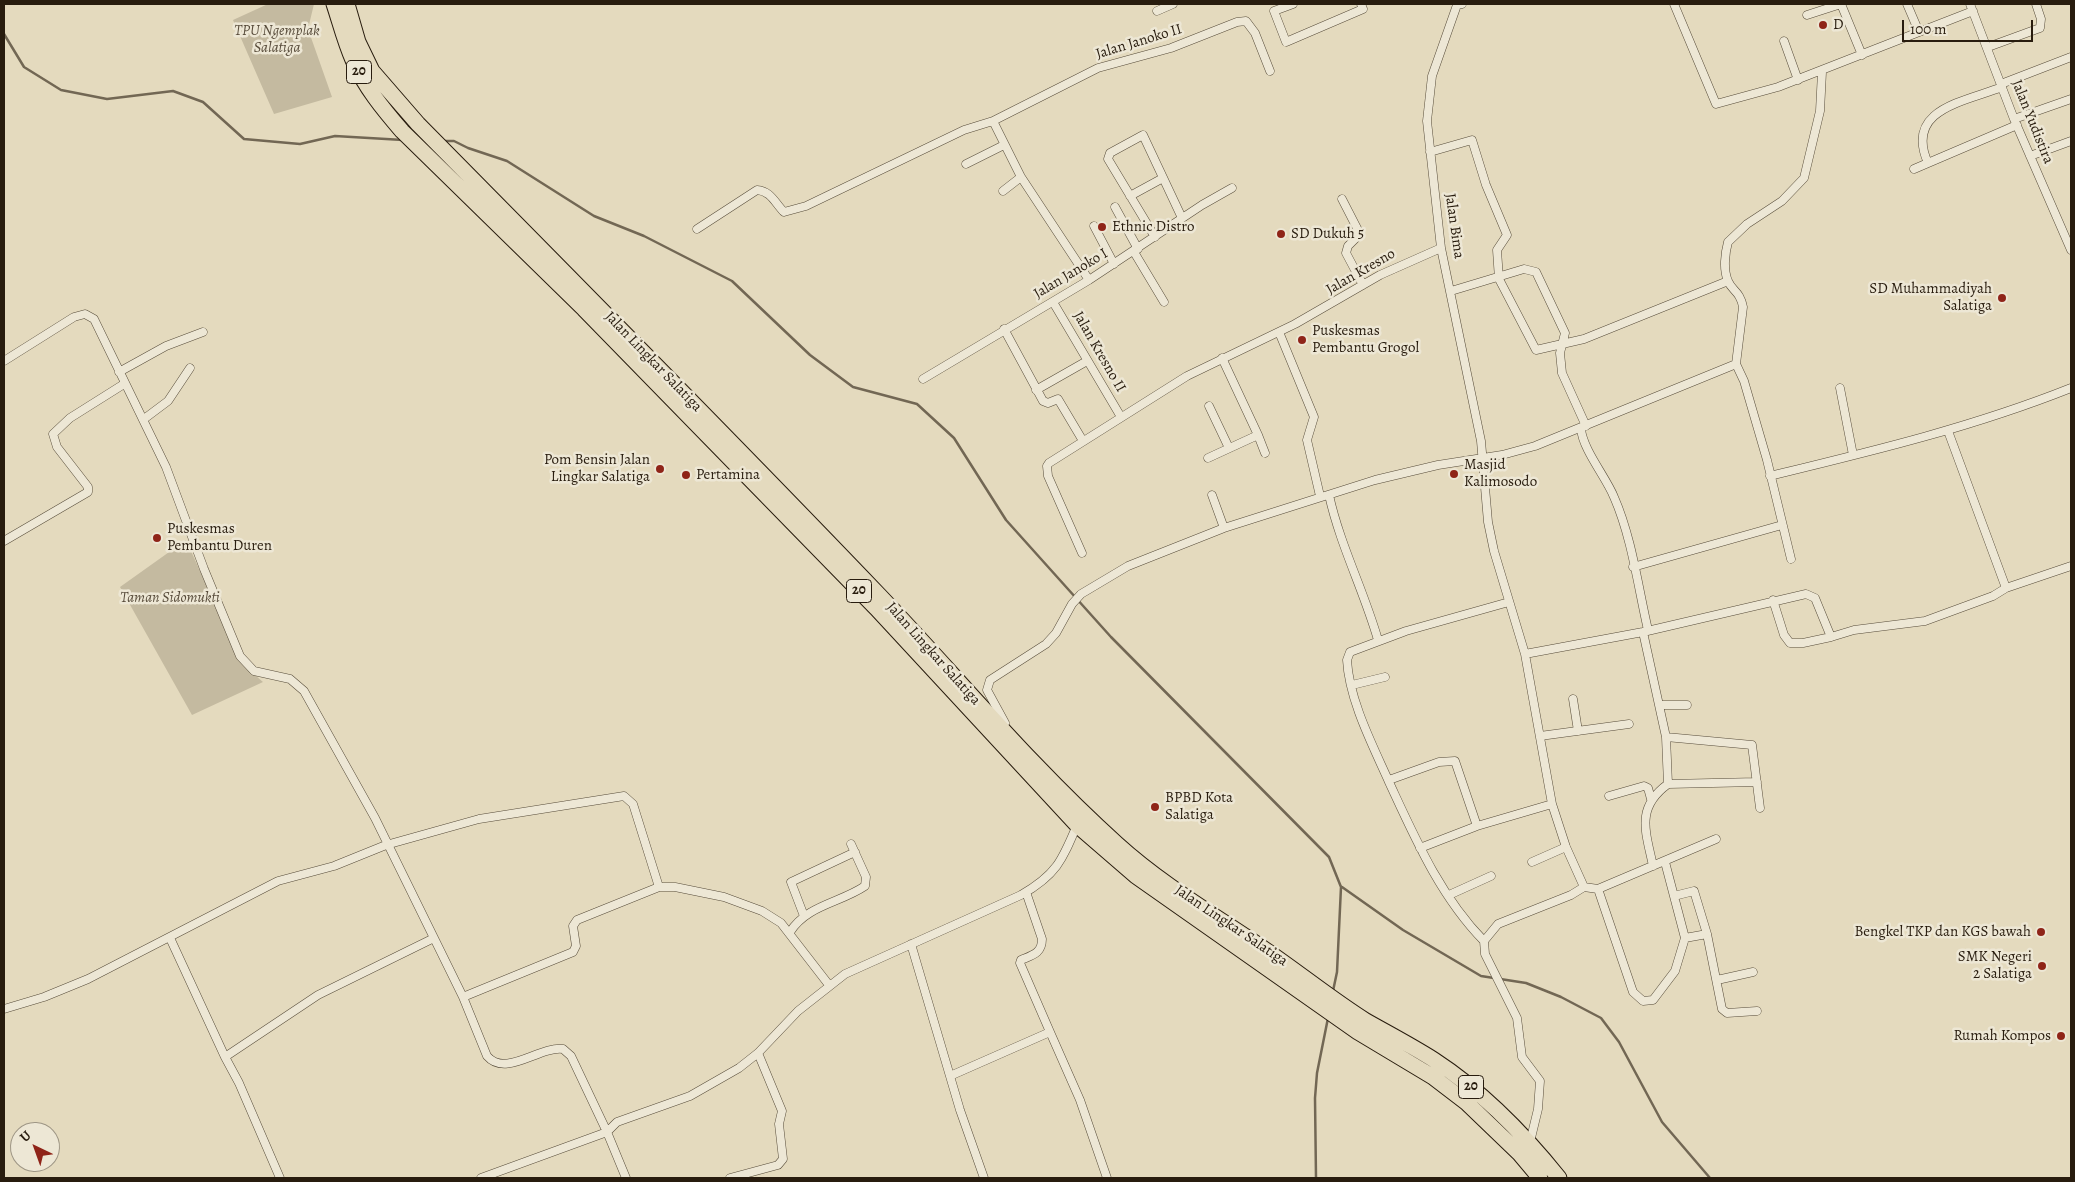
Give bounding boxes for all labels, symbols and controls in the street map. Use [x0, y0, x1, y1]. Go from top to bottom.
scale bar [1905, 10, 2036, 42]
place label: D [1833, 16, 1844, 34]
marker: D [1817, 19, 1829, 31]
text: 100 m [1910, 19, 1947, 39]
street label: Jalan Janoko II [1094, 20, 1184, 64]
park label: TPU Ngemplak Salatiga [234, 22, 320, 57]
road number: 20 [346, 61, 372, 84]
street label: Jalan Yudistira [2007, 77, 2057, 167]
street label: Jalan Bima [1441, 192, 1467, 260]
place label: Ethnic Distro [1112, 218, 1194, 236]
marker: Ethnic Distro [1096, 221, 1108, 233]
place label: SD Dukuh 5 [1291, 225, 1364, 243]
marker: SD Dukuh 5 [1275, 228, 1287, 240]
street label: Jalan Janoko I [1031, 245, 1111, 303]
street label: Jalan Kresno [1323, 245, 1399, 299]
place label: SD Muhammadiyah Salatiga [1869, 280, 1992, 315]
marker: SD Muhammadiyah Salatiga [1996, 292, 2008, 304]
street label: Jalan Lingkar Salatiga [601, 308, 705, 416]
street label: Jalan Kresno II [1069, 308, 1129, 396]
place label: Puskesmas Pembantu Grogol [1312, 322, 1419, 357]
marker: Puskesmas Pembantu Grogol [1296, 334, 1308, 346]
place label: Pom Bensin Jalan Lingkar Salatiga [544, 451, 650, 486]
place label: Masjid Kalimosodo [1464, 456, 1537, 491]
marker: Pom Bensin Jalan Lingkar Salatiga [654, 463, 666, 475]
place label: Pertamina [696, 466, 760, 484]
marker: Masjid Kalimosodo [1448, 468, 1460, 480]
marker: Pertamina [680, 469, 692, 481]
place label: Puskesmas Pembantu Duren [167, 520, 272, 555]
marker: Puskesmas Pembantu Duren [151, 532, 163, 544]
road number: 20 [846, 580, 872, 602]
park label: Taman Sidomukti [120, 589, 220, 607]
street label: Jalan Lingkar Salatiga [882, 599, 984, 709]
place label: BPBD Kota Salatiga [1165, 789, 1233, 824]
marker: BPBD Kota Salatiga [1149, 801, 1161, 813]
street label: Jalan Lingkar Salatiga [1171, 881, 1291, 971]
place label: Bengkel TKP dan KGS bawah [1854, 923, 2031, 941]
marker: Bengkel TKP dan KGS bawah [2035, 926, 2047, 938]
place label: SMK Negeri 2 Salatiga [1958, 948, 2032, 983]
marker: SMK Negeri 2 Salatiga [2036, 960, 2048, 972]
place label: Rumah Kompos [1953, 1027, 2051, 1045]
marker: Rumah Kompos [2055, 1030, 2067, 1042]
road number: 20 [1458, 1076, 1484, 1098]
north arrow [10, 1122, 60, 1172]
text: U [16, 1126, 35, 1146]

